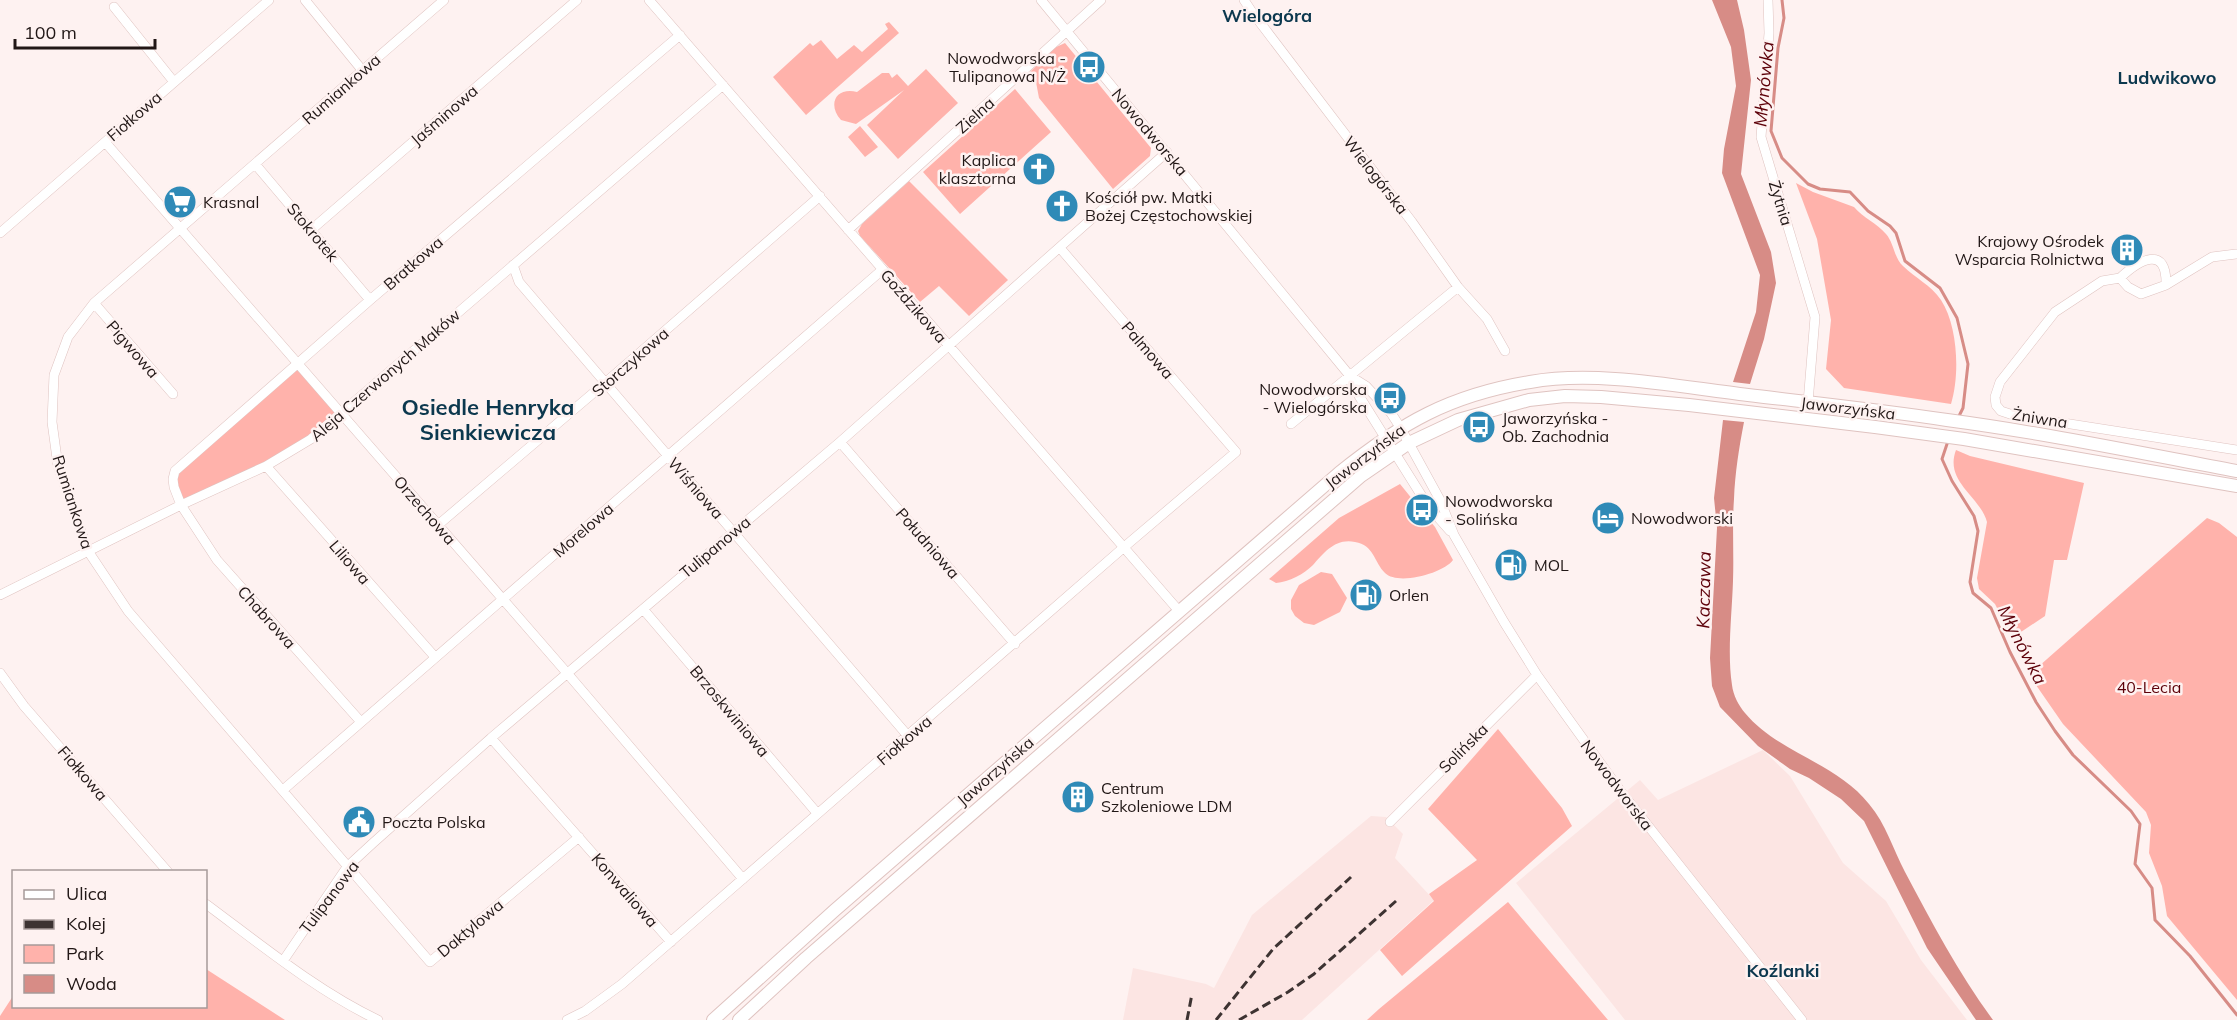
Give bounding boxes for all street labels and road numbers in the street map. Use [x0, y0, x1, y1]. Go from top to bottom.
street label: Rumiankowa [298, 49, 384, 129]
street label: Jaśminowa [406, 80, 482, 150]
street label: Nowodworska [1108, 84, 1192, 180]
street label: Fiołkowa [102, 87, 166, 145]
street label: Zielna [952, 93, 998, 137]
street label: Wielogórska [1339, 132, 1413, 218]
street label: Żytnia [1765, 178, 1797, 228]
street label: Stokrotek [283, 199, 344, 266]
street label: Bratkowa [379, 232, 447, 294]
street label: Goździkowa [877, 265, 951, 347]
street label: Aleja Czerwonych Maków [306, 304, 464, 446]
street label: Pigwowa [102, 316, 164, 382]
street label: Palmowa [1118, 317, 1178, 383]
street label: Storczykowa [587, 323, 673, 401]
street label: Jaworzyńska [1799, 392, 1897, 424]
street label: Żniwna [2011, 404, 2069, 432]
street label: Jaworzyńska [1321, 419, 1409, 493]
street label: Rumiankowa [48, 453, 98, 551]
street label: Wiśniowa [664, 453, 728, 523]
street label: Orzechowa [390, 471, 460, 549]
street label: Morelowa [549, 498, 617, 562]
street label: Południowa [892, 503, 964, 583]
street label: Tulipanowa [676, 512, 754, 582]
street label: Liliowa [325, 536, 375, 588]
street label: Chabrowa [234, 581, 300, 653]
street label: Brzoskwiniowa [686, 661, 774, 761]
street label: Fiołkowa [872, 711, 936, 769]
street label: Solińska [1434, 719, 1492, 777]
street label: Jaworzyńska [952, 732, 1038, 810]
street label: Nowodworska [1577, 736, 1657, 834]
street label: Fiołkowa [54, 741, 112, 805]
street label: Konwaliowa [587, 849, 663, 931]
street label: Tulipanowa [295, 857, 363, 937]
street label: Daktylowa [433, 895, 507, 961]

